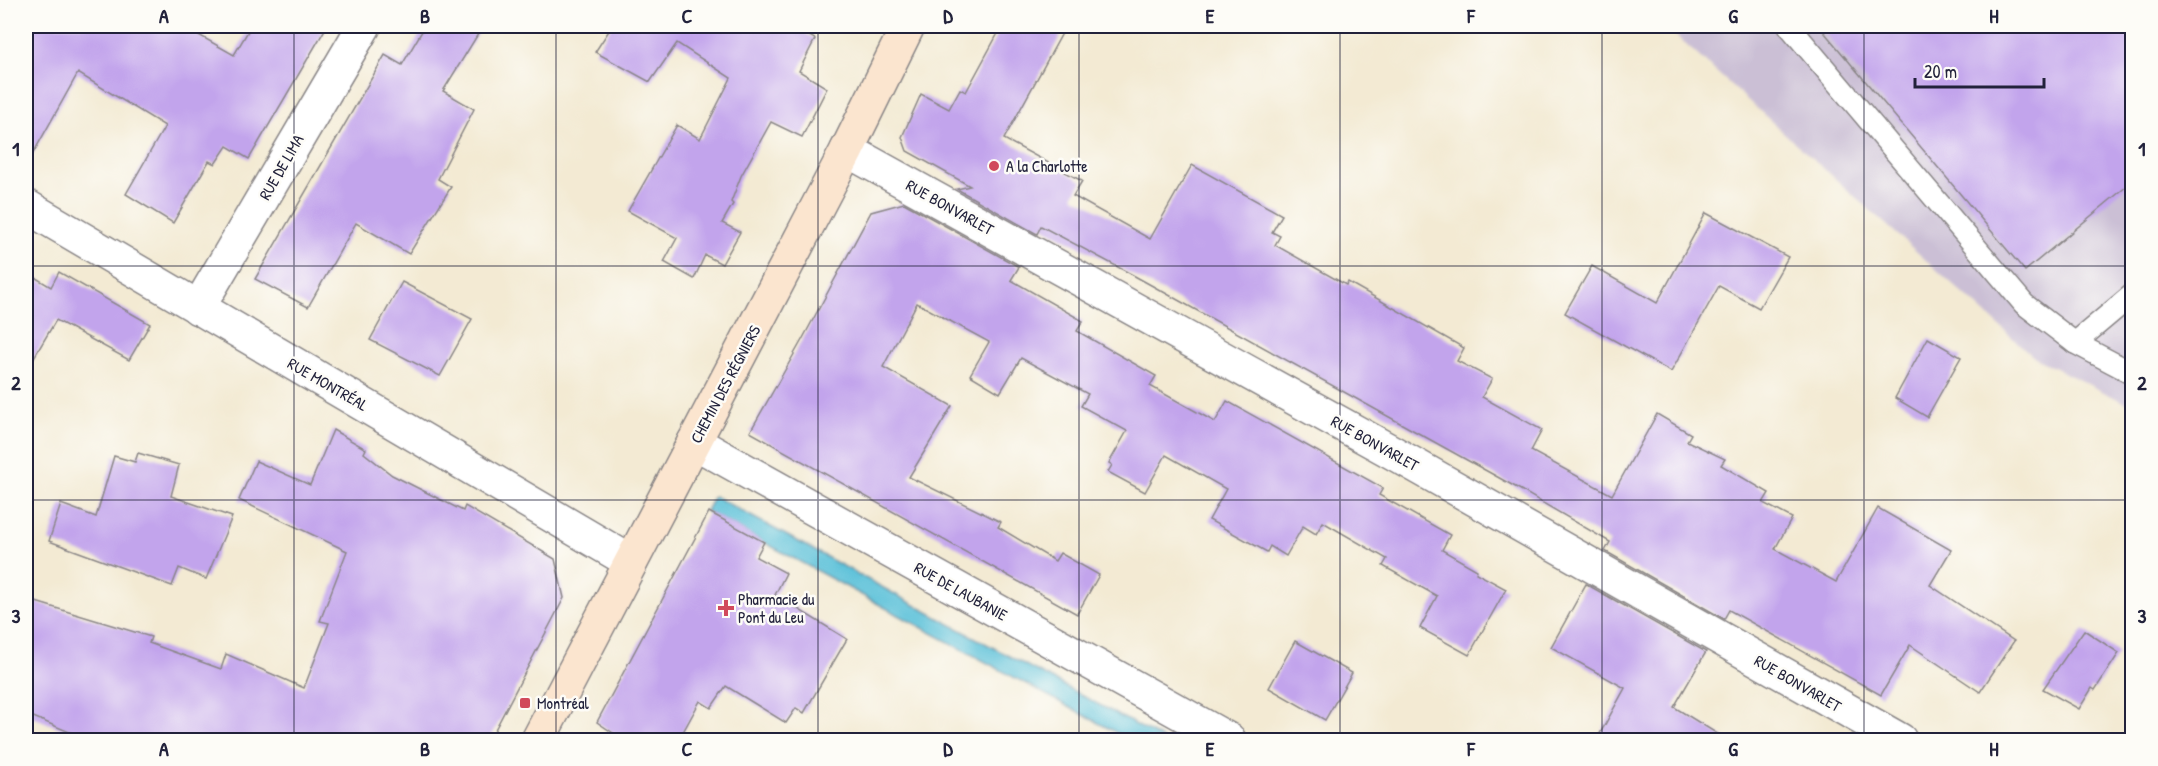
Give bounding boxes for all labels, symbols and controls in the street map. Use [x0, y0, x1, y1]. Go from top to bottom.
text: A [159, 2, 169, 29]
text: B [420, 2, 430, 29]
text: C [682, 2, 693, 29]
text: D [943, 2, 953, 29]
text: E [1206, 2, 1215, 29]
text: F [1466, 2, 1476, 29]
text: G [1728, 2, 1738, 29]
text: H [1989, 2, 1999, 29]
scale bar [1915, 51, 2044, 89]
text: 20 m [1924, 59, 1957, 84]
street label: RUE DE LIMA [253, 130, 309, 204]
text: 1 [12, 135, 20, 162]
text: 1 [2138, 135, 2146, 162]
place label: A la Charlotte [1006, 155, 1088, 177]
marker: A la Charlotte [987, 159, 1001, 173]
street label: RUE BONVARLET [902, 174, 998, 240]
street label: CHEMIN DES RÉGNIERS [685, 321, 766, 447]
street label: RUE MONTRÉAL [284, 352, 372, 416]
text: 2 [11, 369, 21, 396]
text: 2 [2137, 369, 2147, 396]
street label: RUE BONVARLET [1327, 410, 1423, 476]
street label: RUE DE LAUBANIE [911, 556, 1011, 626]
place label: Pharmacie du Pont du Leu [738, 588, 815, 628]
marker: Pharmacie du Pont du Leu [719, 601, 733, 615]
text: 3 [12, 602, 21, 629]
text: 3 [2138, 602, 2147, 629]
street label: RUE BONVARLET [1751, 649, 1846, 717]
place label: Montréal [537, 692, 590, 714]
marker: Montréal [518, 696, 532, 710]
text: A [159, 735, 169, 762]
text: B [420, 735, 430, 762]
text: C [682, 735, 693, 762]
text: D [943, 735, 953, 762]
text: E [1206, 735, 1215, 762]
text: F [1466, 735, 1476, 762]
text: G [1728, 735, 1738, 762]
text: H [1989, 735, 1999, 762]

